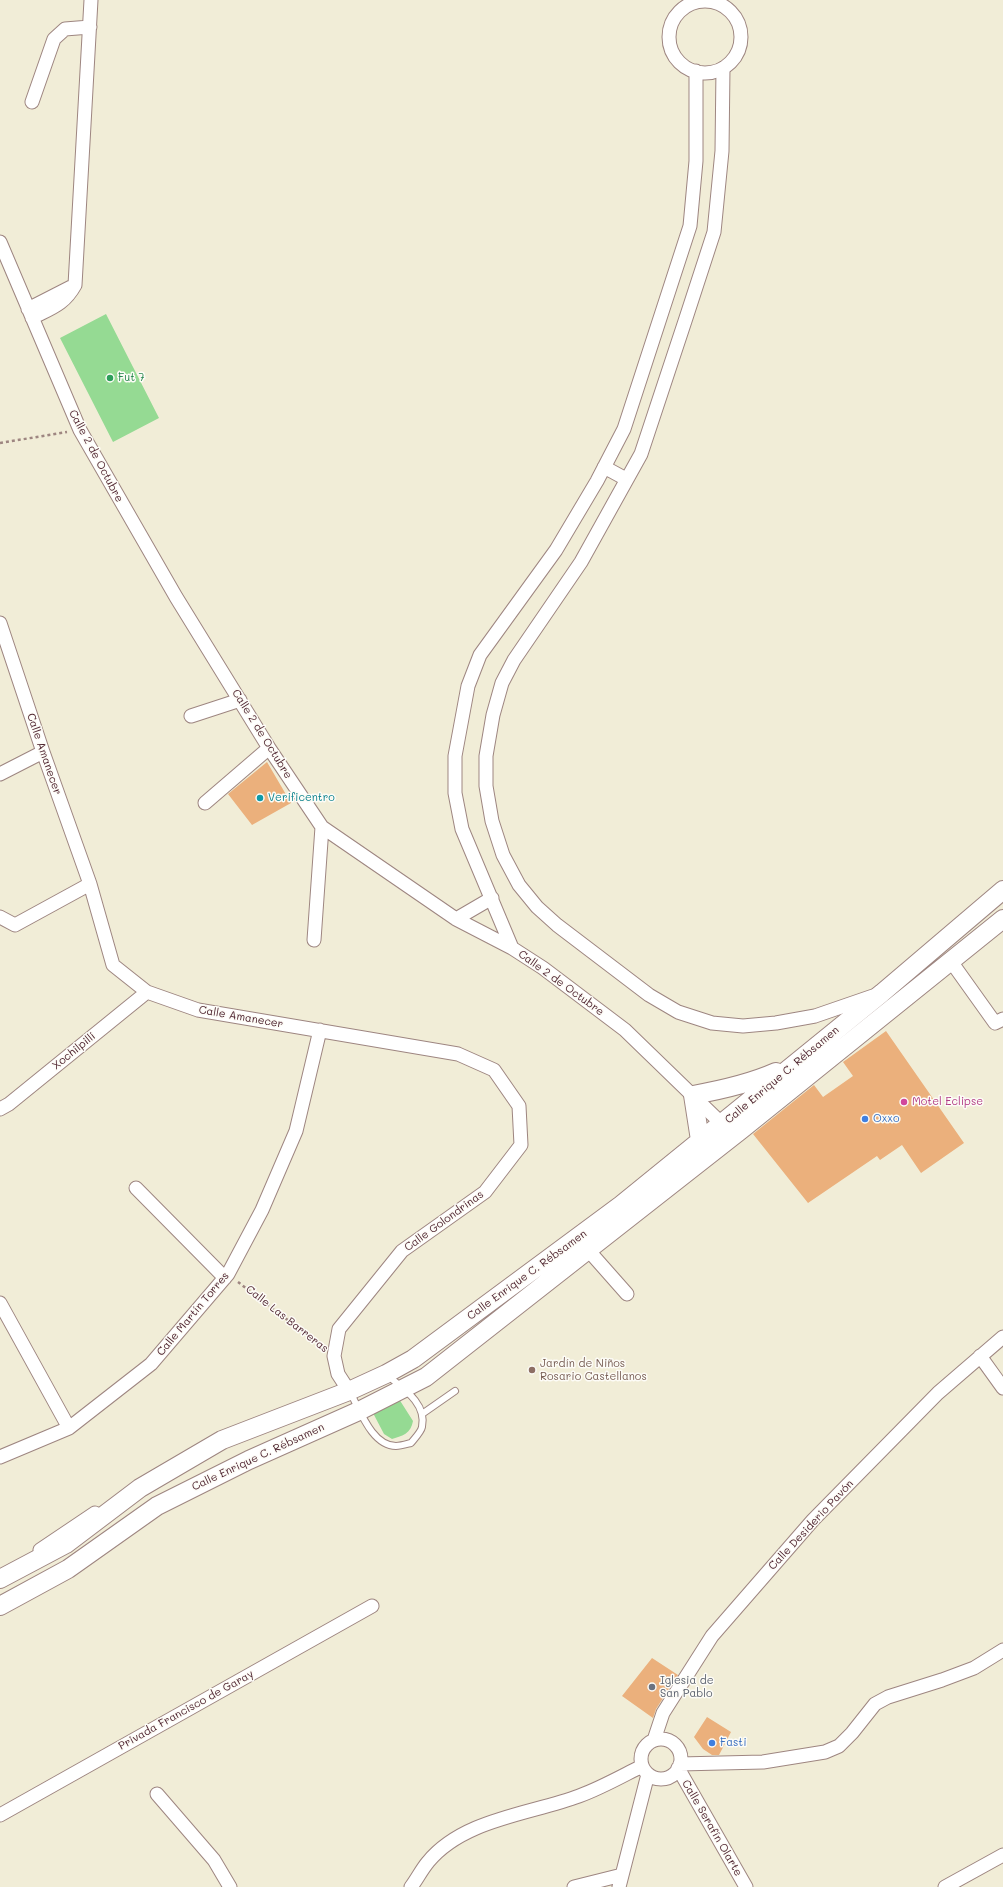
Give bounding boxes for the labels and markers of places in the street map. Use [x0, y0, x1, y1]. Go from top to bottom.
place label: Fut 7 [118, 371, 145, 385]
marker: Fut 7 [105, 373, 115, 383]
place label: Verificentro [268, 791, 335, 805]
marker: Verificentro [255, 793, 265, 803]
place label: Motel Eclipse [912, 1095, 983, 1109]
marker: Motel Eclipse [899, 1097, 909, 1107]
place label: Oxxo [873, 1112, 899, 1126]
marker: Oxxo [860, 1114, 870, 1124]
place label: Jardín de Niños Rosario Castellanos [540, 1357, 647, 1383]
marker: Jardín de Niños Rosario Castellanos [527, 1365, 537, 1375]
place label: Iglesia de San Pablo [660, 1674, 714, 1700]
marker: Iglesia de San Pablo [647, 1682, 657, 1692]
place label: Fasti [720, 1736, 747, 1750]
marker: Fasti [707, 1738, 717, 1748]

